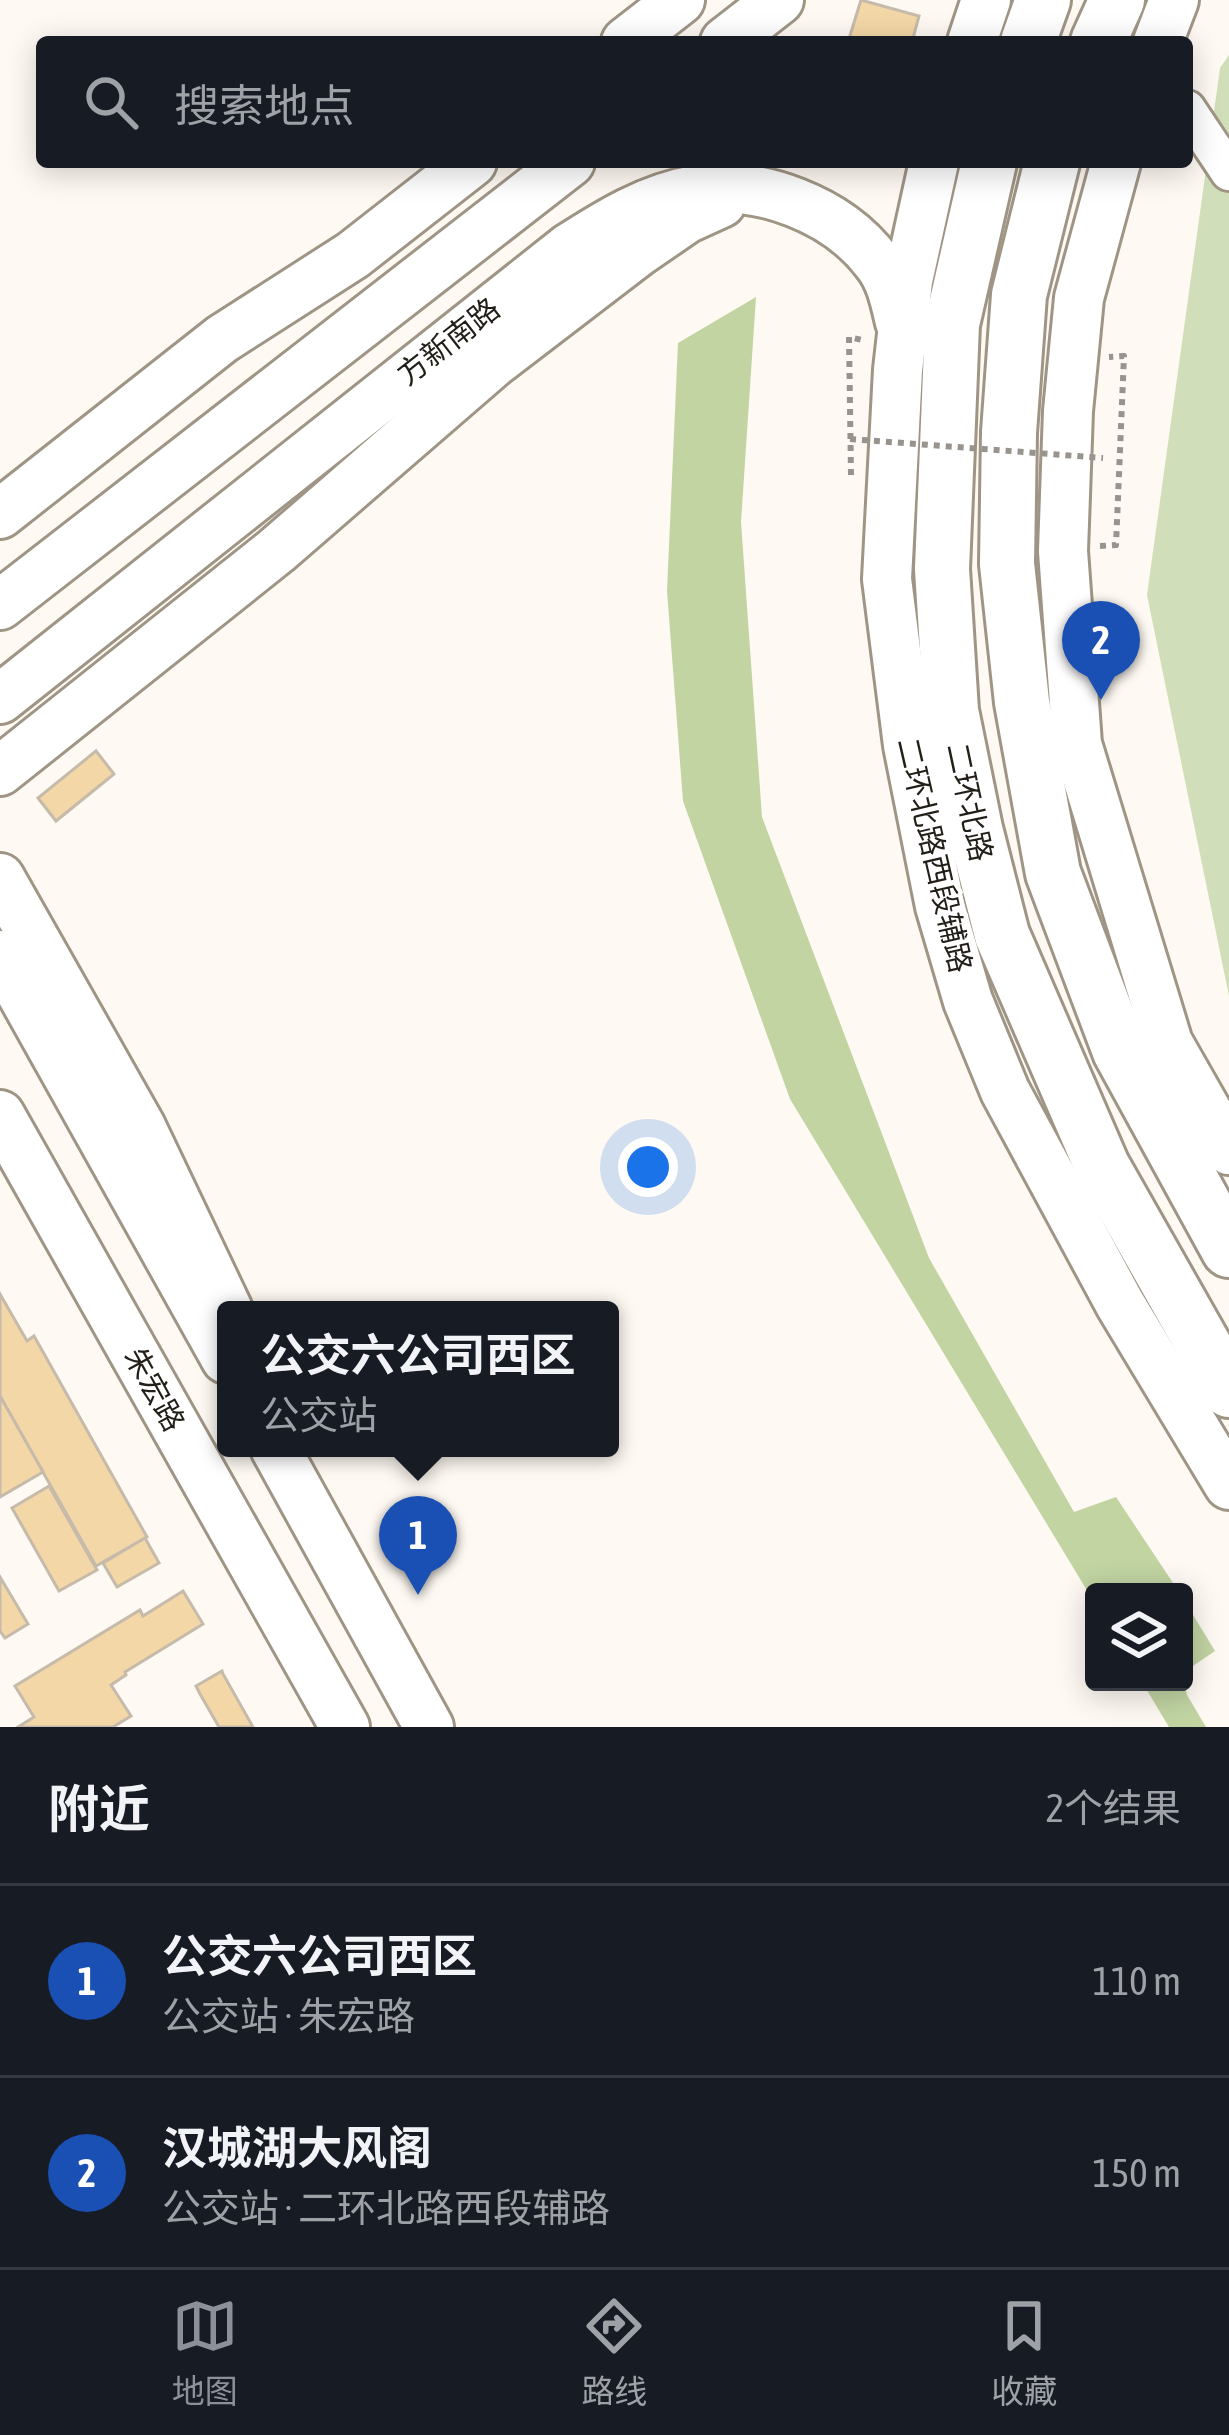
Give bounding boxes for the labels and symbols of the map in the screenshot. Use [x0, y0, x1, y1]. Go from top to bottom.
street label: 方新南路 [390, 291, 506, 391]
pin: 2 [1062, 601, 1140, 700]
street label: 二环北路西段辅路 [891, 734, 979, 976]
street label: 二环北路 [941, 740, 999, 864]
your location [618, 1137, 678, 1197]
street label: 朱宏路 [118, 1341, 192, 1437]
pin: 1 [379, 1496, 457, 1595]

